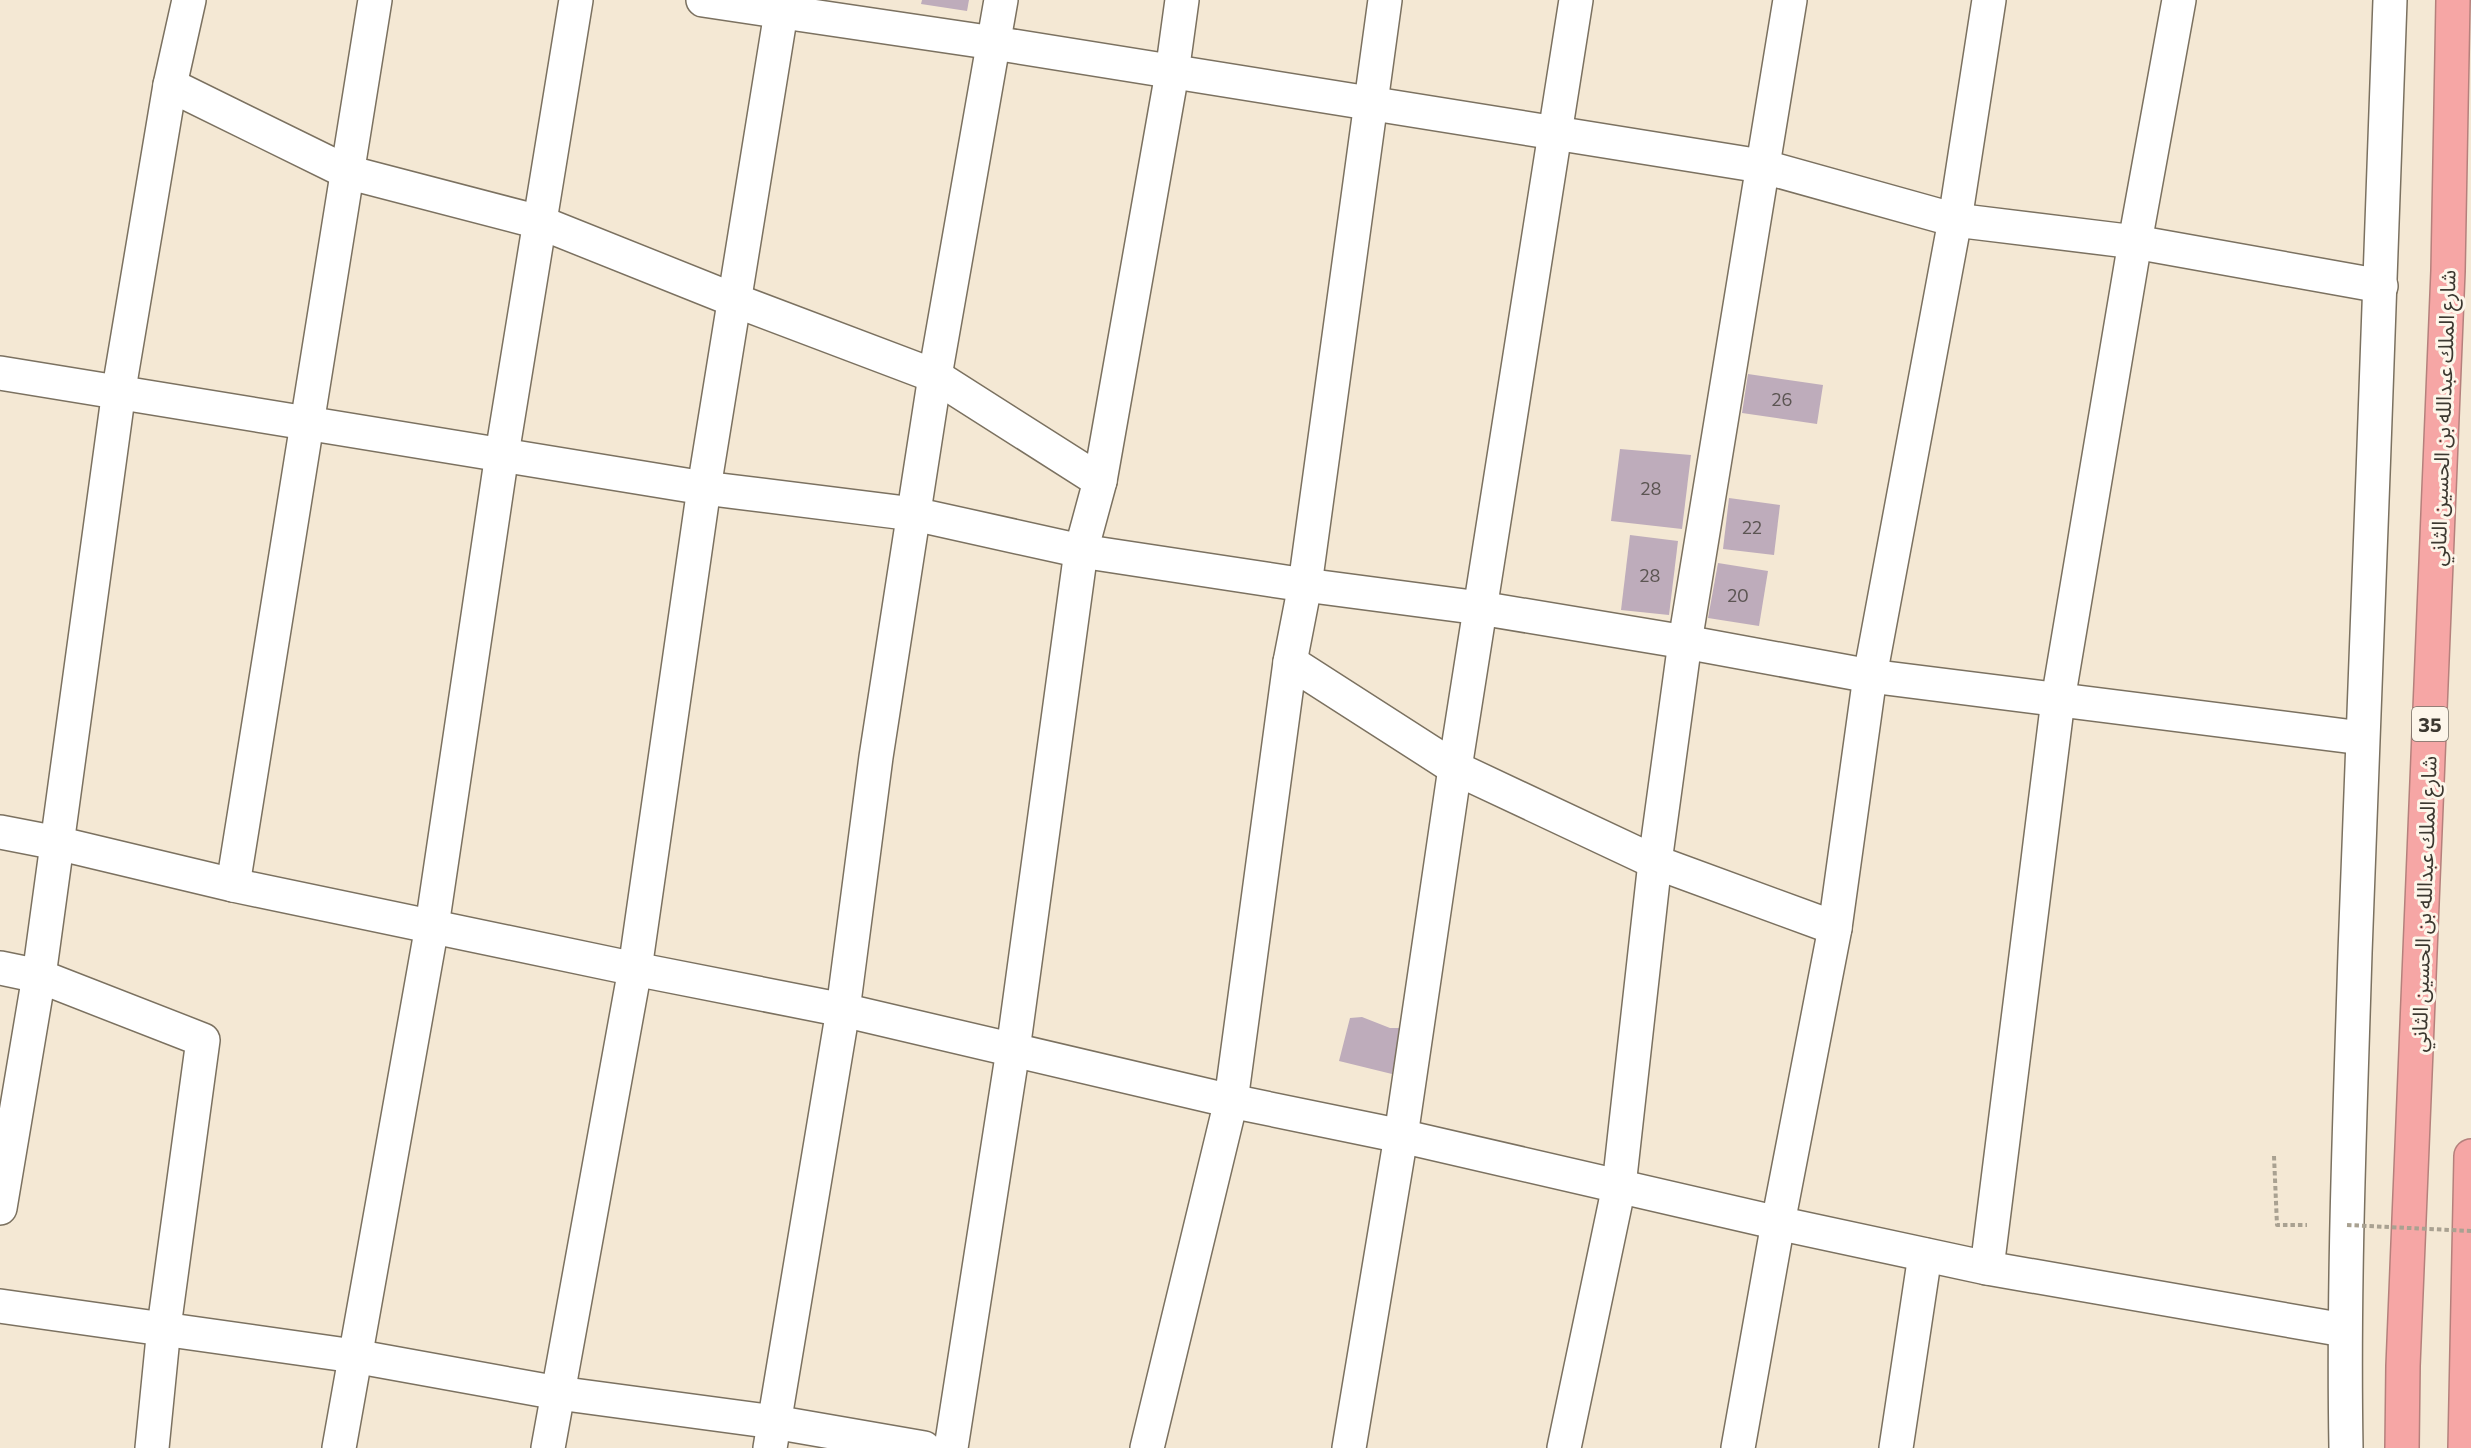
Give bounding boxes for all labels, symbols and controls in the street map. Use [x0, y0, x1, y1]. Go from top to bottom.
street label: شارع الملك عبدالله بن الحسين الثاني [2424, 269, 2465, 567]
house number: 26 [1772, 388, 1792, 410]
house number: 28 [1641, 477, 1662, 499]
house number: 22 [1742, 516, 1762, 538]
house number: 28 [1640, 564, 1661, 586]
house number: 20 [1727, 584, 1749, 606]
road number: 35 [2412, 707, 2448, 741]
street label: شارع الملك عبدالله بن الحسين الثاني [2405, 755, 2446, 1053]

